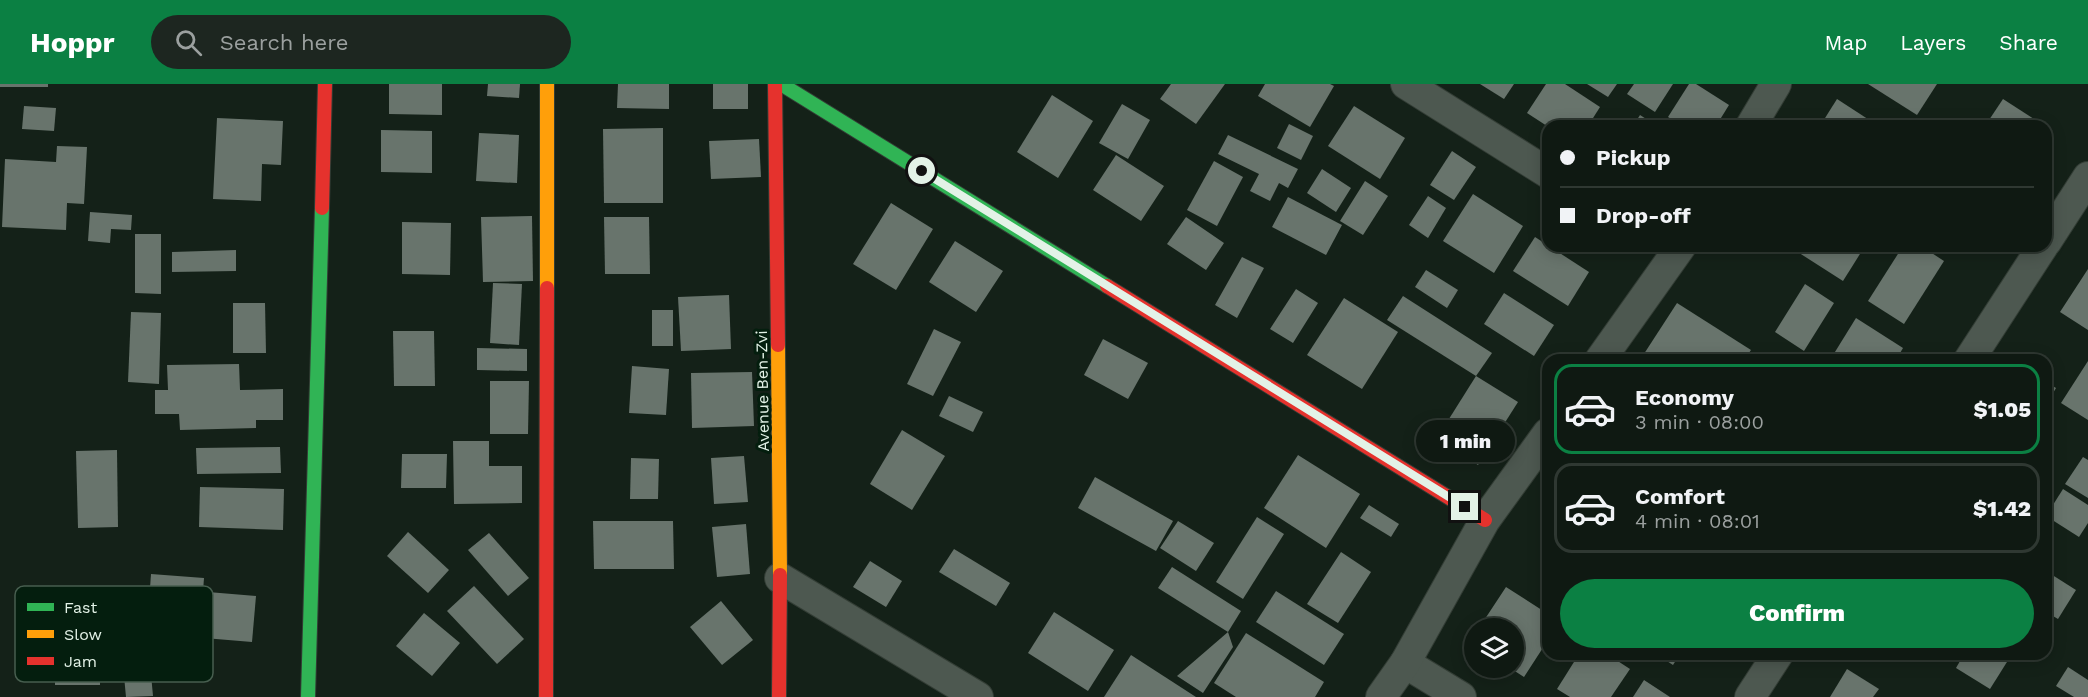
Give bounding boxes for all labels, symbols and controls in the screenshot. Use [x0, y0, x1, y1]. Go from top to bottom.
search box [151, 15, 571, 69]
text: Hoppr [30, 26, 115, 59]
icon: search [172, 26, 205, 59]
text: Search here [220, 30, 349, 55]
text: Map [1824, 30, 1867, 55]
text: Layers [1900, 30, 1966, 55]
text: Share [1999, 30, 2058, 55]
text: Pickup [1596, 145, 1671, 170]
route start [908, 157, 935, 184]
text: Drop-off [1596, 203, 1691, 228]
street label: Avenue Ben-Zvi [752, 330, 773, 452]
icon: car [1563, 382, 1617, 436]
text: Economy [1635, 385, 1734, 410]
text: $1.05 [1974, 397, 2031, 422]
text: 3 min · 08:00 [1635, 410, 1764, 434]
callout: 1 min [1416, 420, 1514, 462]
text: 1 min [1440, 429, 1491, 453]
icon: car [1563, 481, 1617, 535]
text: Comfort [1635, 484, 1725, 509]
route end [1451, 493, 1478, 520]
text: $1.42 [1973, 496, 2031, 521]
text: 4 min · 08:01 [1635, 509, 1760, 533]
button: Confirm [1560, 579, 2034, 648]
legend [15, 586, 213, 682]
text: Fast [64, 598, 97, 617]
map controls [1464, 618, 1524, 678]
button: layers [1464, 618, 1524, 678]
text: Slow [64, 625, 102, 644]
text: Jam [64, 652, 97, 671]

